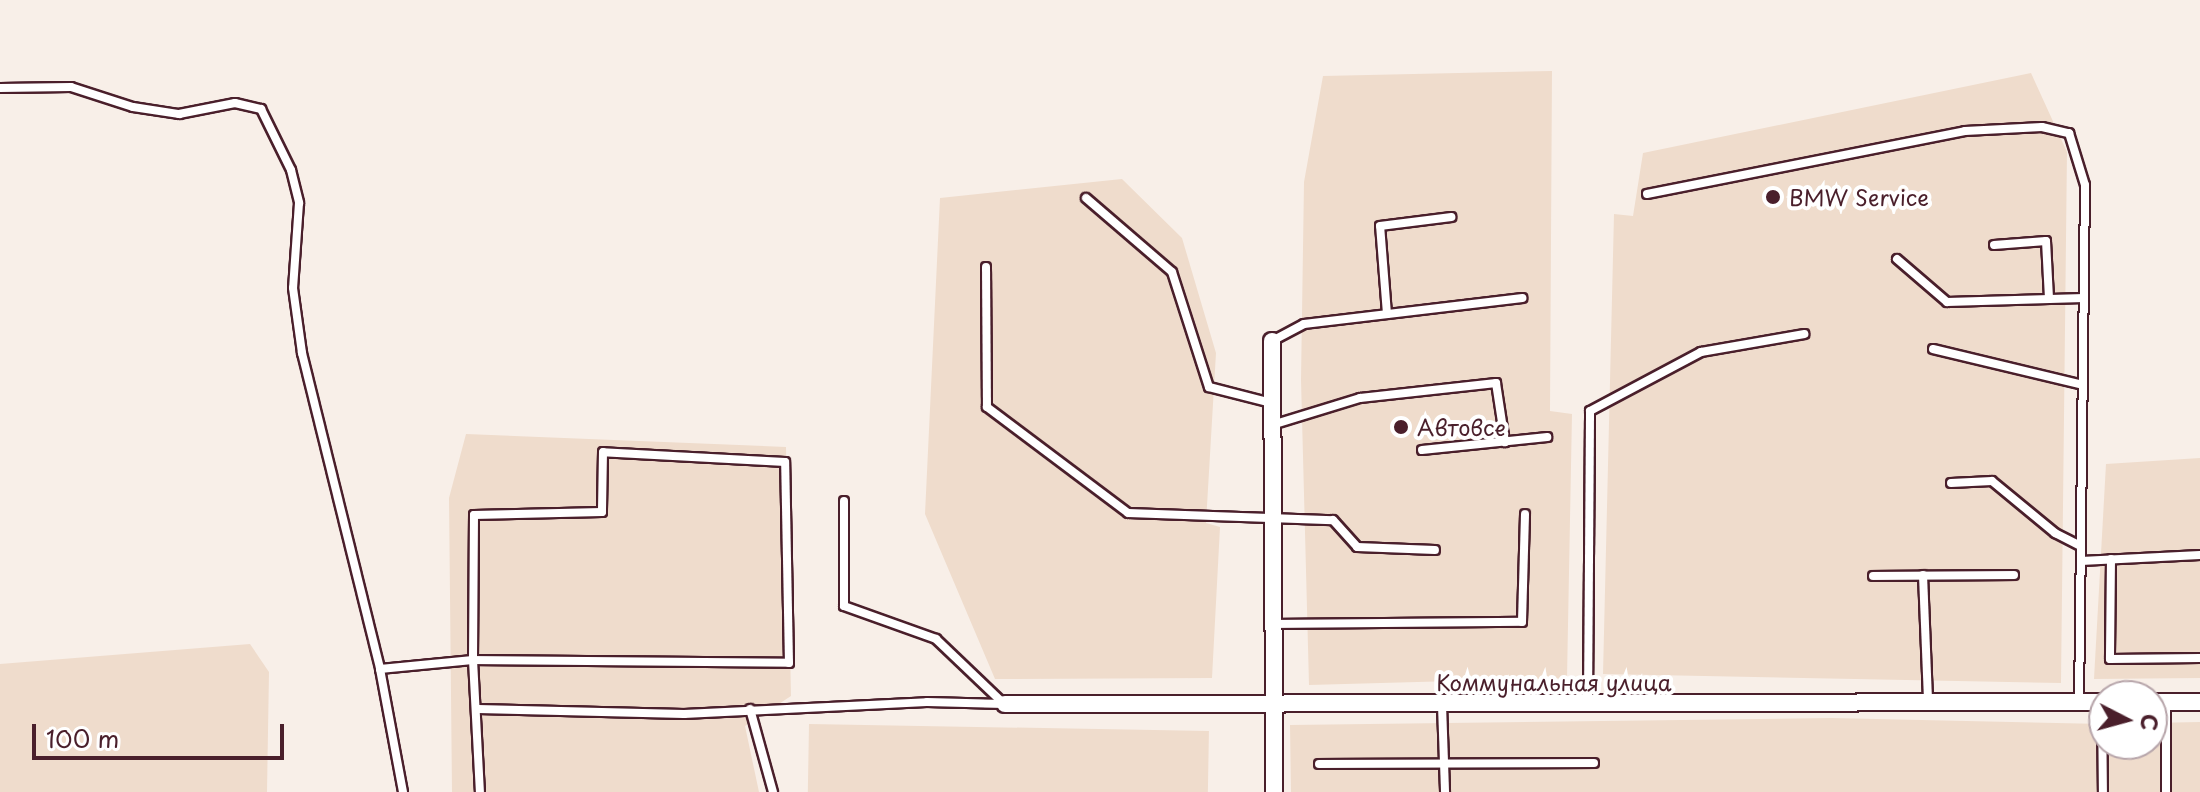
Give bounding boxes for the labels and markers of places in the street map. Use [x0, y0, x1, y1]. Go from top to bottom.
place label: BMW Service [1789, 184, 1928, 210]
marker: BMW Service [1764, 188, 1782, 206]
place label: Автовсе [1417, 414, 1506, 440]
marker: Автовсе [1392, 418, 1410, 436]

